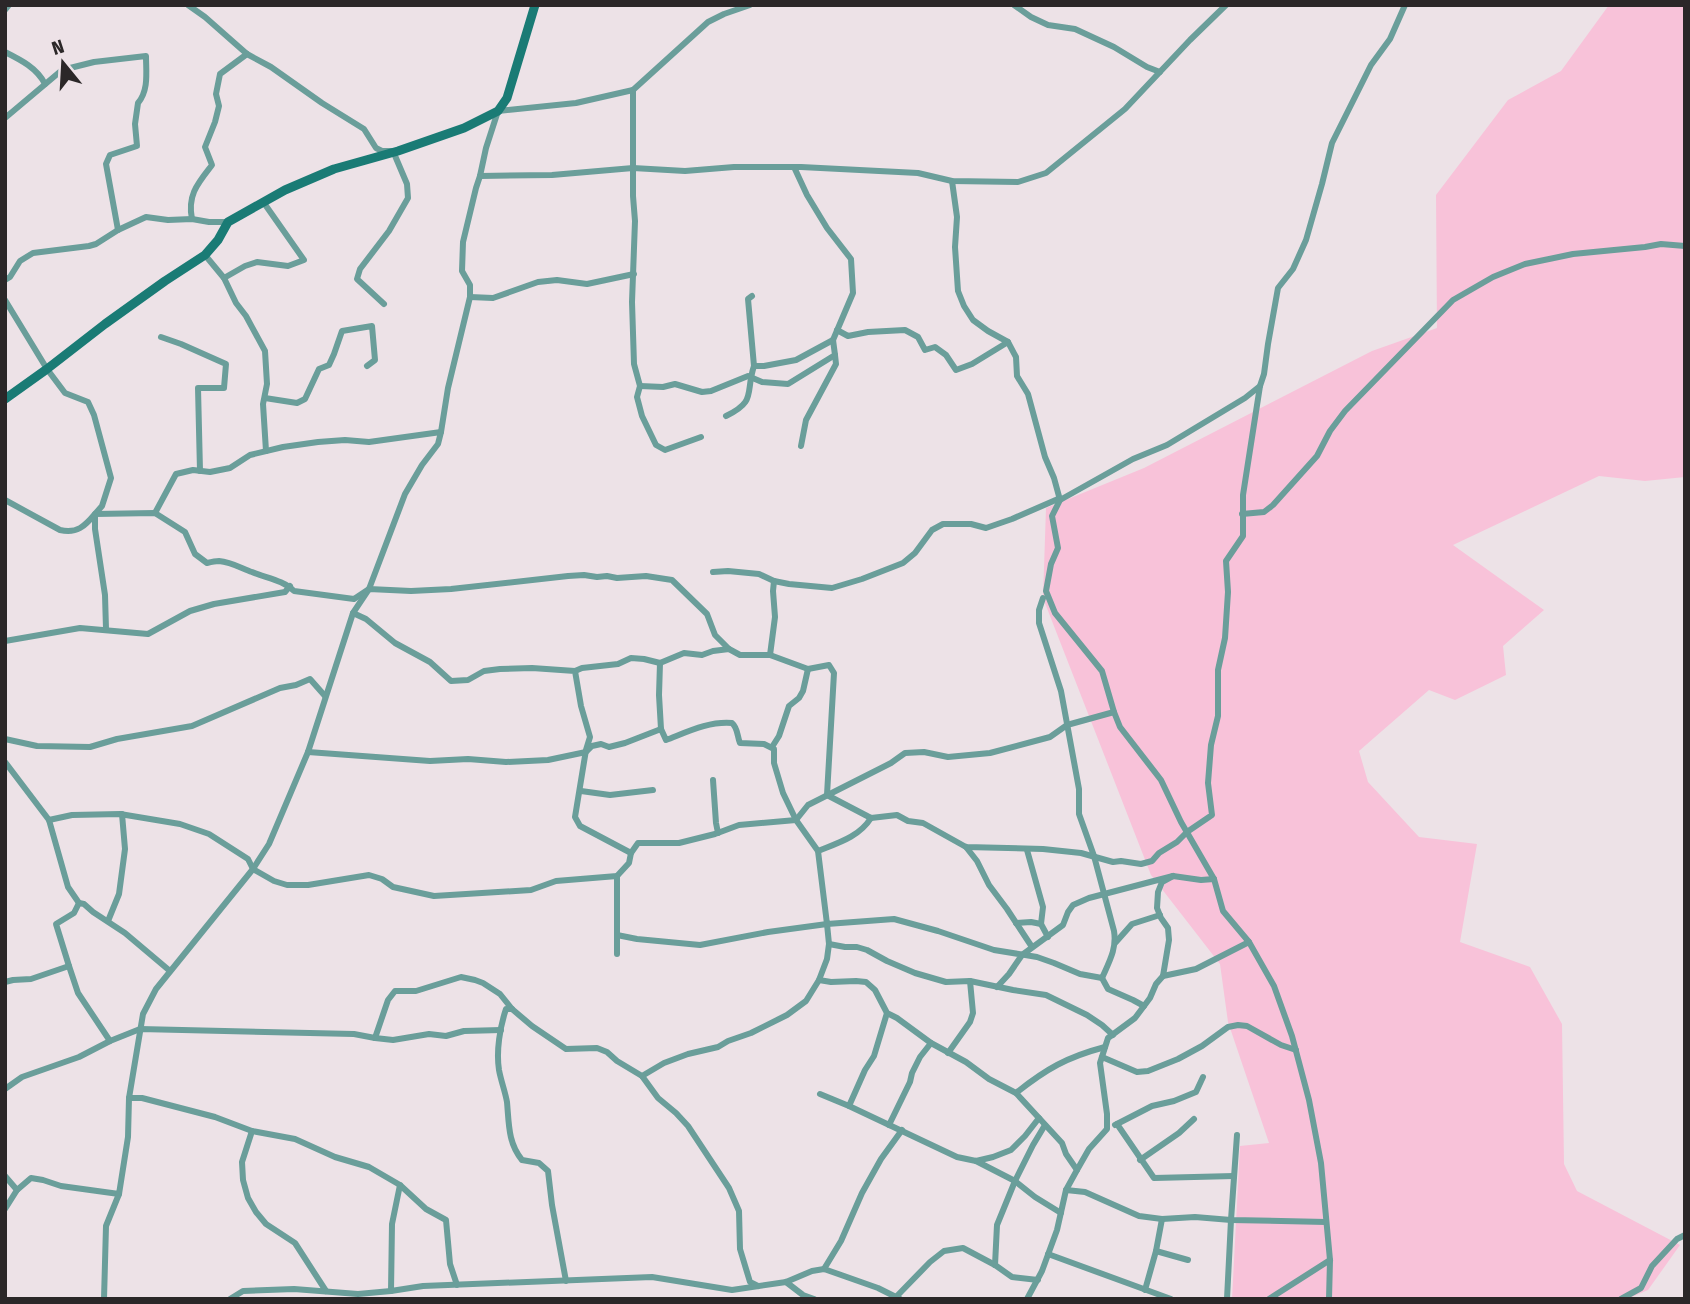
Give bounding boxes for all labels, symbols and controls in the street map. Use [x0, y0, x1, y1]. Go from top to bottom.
north arrow [28, 28, 98, 98]
text: N [49, 35, 67, 60]

